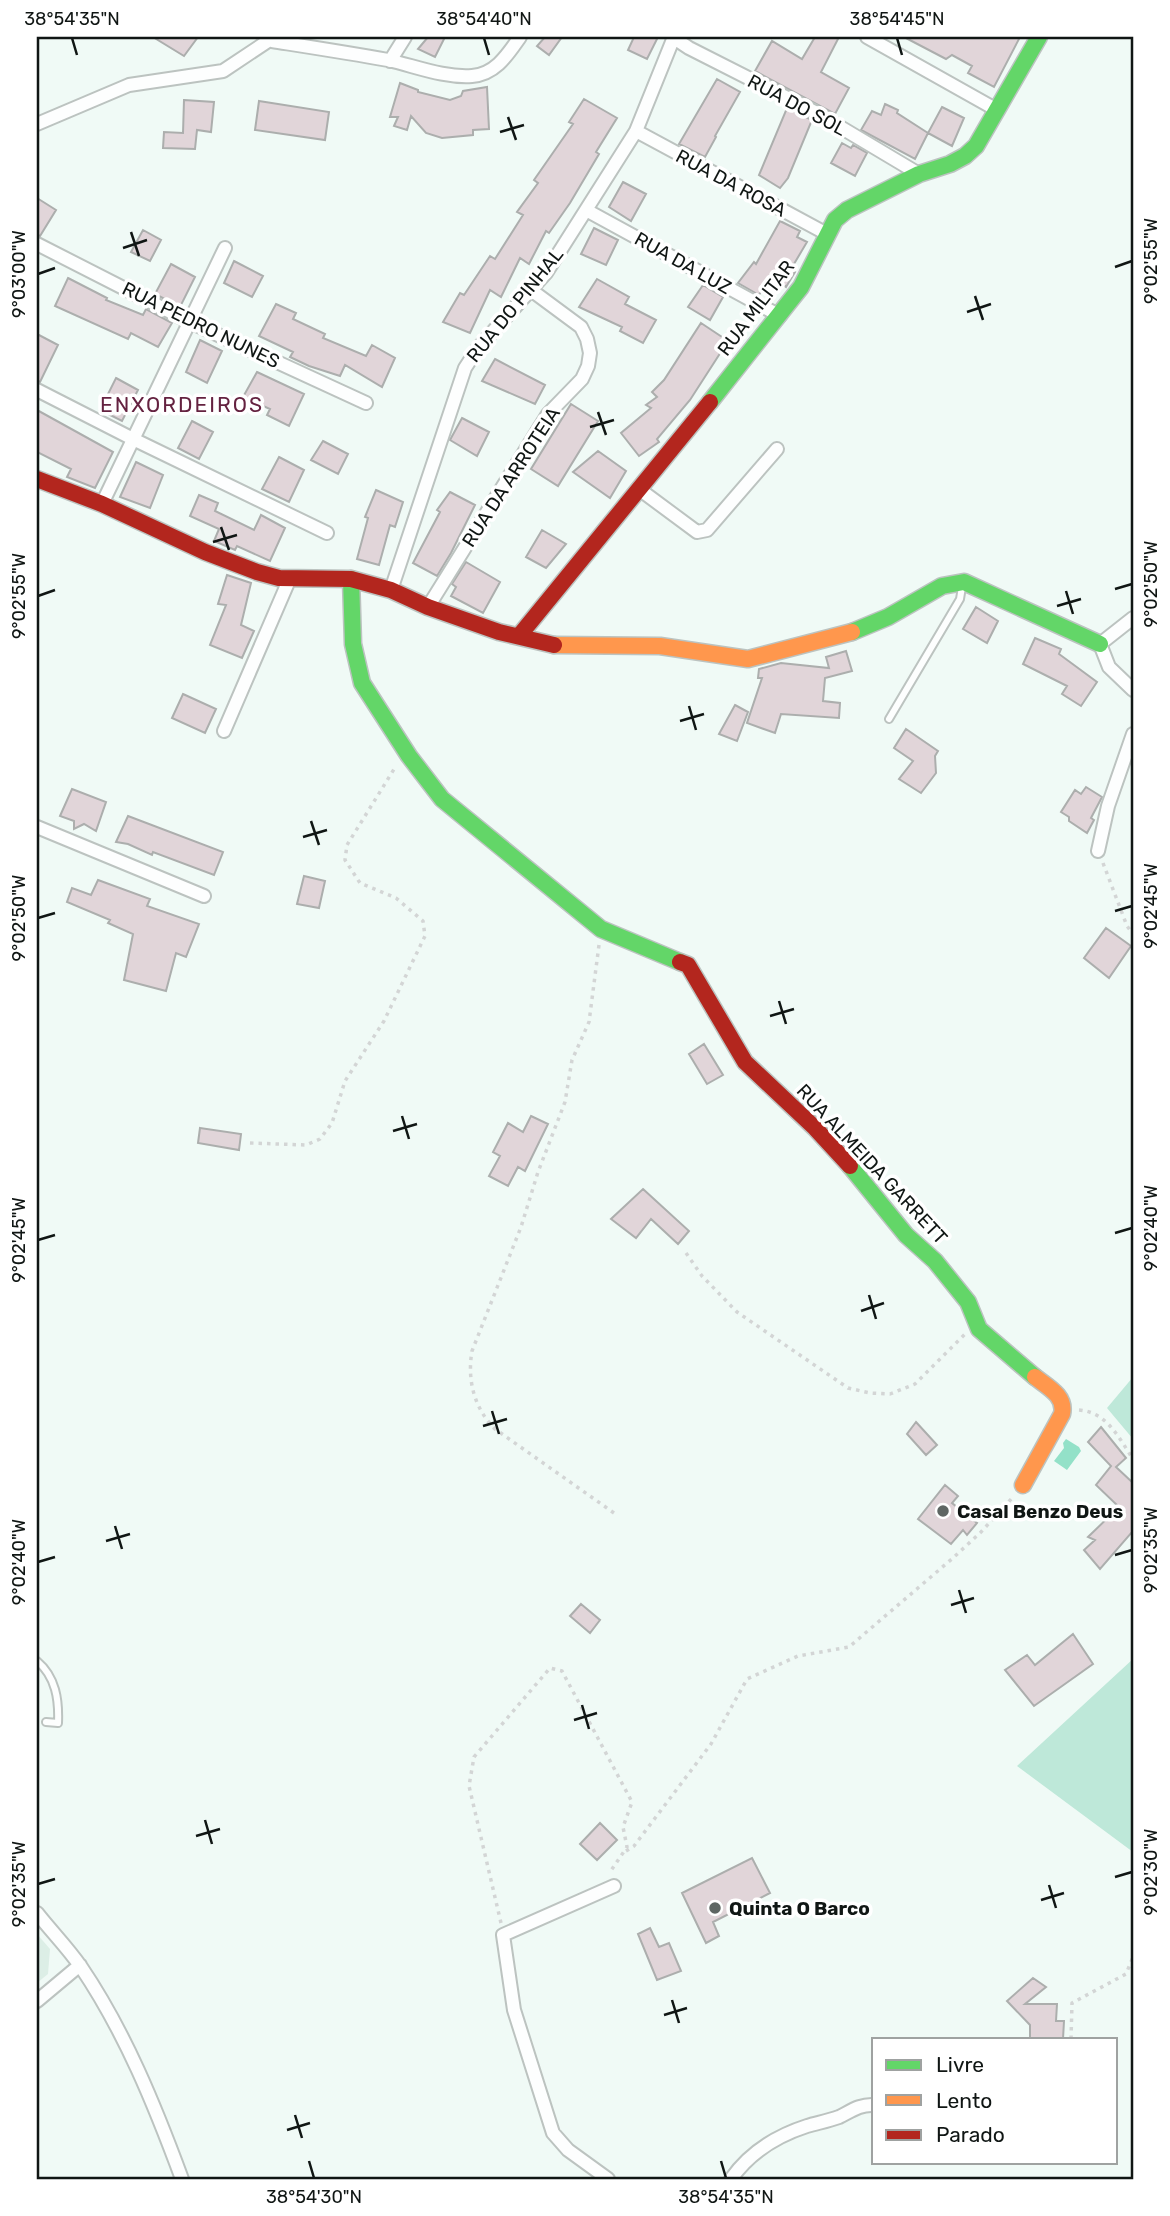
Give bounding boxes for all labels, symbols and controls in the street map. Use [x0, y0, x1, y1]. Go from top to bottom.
text: 38°54'35"N [24, 8, 120, 30]
text: 38°54'40"N [436, 8, 532, 30]
text: 38°54'45"N [850, 8, 944, 30]
street label: RUA DO SOL [744, 69, 851, 141]
street label: RUA DA ROSA [672, 144, 790, 222]
text: 9°02'55"W [1140, 218, 1162, 304]
street label: RUA DA LUZ [631, 227, 735, 299]
text: 9°03'00"W [8, 230, 30, 318]
street label: RUA DO PINHAL [462, 243, 568, 367]
street label: RUA MILITAR [713, 256, 799, 360]
street label: RUA PEDRO NUNES [119, 277, 283, 373]
district label: ENXORDEIROS [100, 392, 264, 417]
street label: RUA DA ARROTEIA [457, 402, 565, 551]
text: 9°02'50"W [1140, 541, 1162, 627]
text: 9°02'55"W [8, 553, 30, 639]
text: 9°02'45"W [1140, 863, 1162, 949]
text: 9°02'50"W [8, 875, 30, 961]
street label: RUA ALMEIDA GARRETT [792, 1079, 952, 1249]
text: 9°02'40"W [1140, 1185, 1162, 1271]
text: 9°02'45"W [8, 1197, 30, 1283]
place label: Casal Benzo Deus [957, 1500, 1123, 1523]
marker: Casal Benzo Deus [935, 1503, 951, 1519]
text: 9°02'35"W [1140, 1507, 1162, 1593]
text: 9°02'40"W [8, 1519, 30, 1605]
text: 9°02'30"W [1140, 1829, 1162, 1915]
text: 9°02'35"W [8, 1841, 30, 1927]
place label: Quinta O Barco [729, 1897, 870, 1920]
marker: Quinta O Barco [707, 1900, 723, 1916]
legend [872, 2038, 1118, 2164]
text: Livre [936, 2052, 984, 2077]
text: Lento [936, 2088, 992, 2113]
text: Parado [936, 2122, 1005, 2147]
text: 38°54'30"N [266, 2186, 362, 2208]
text: 38°54'35"N [678, 2186, 774, 2208]

